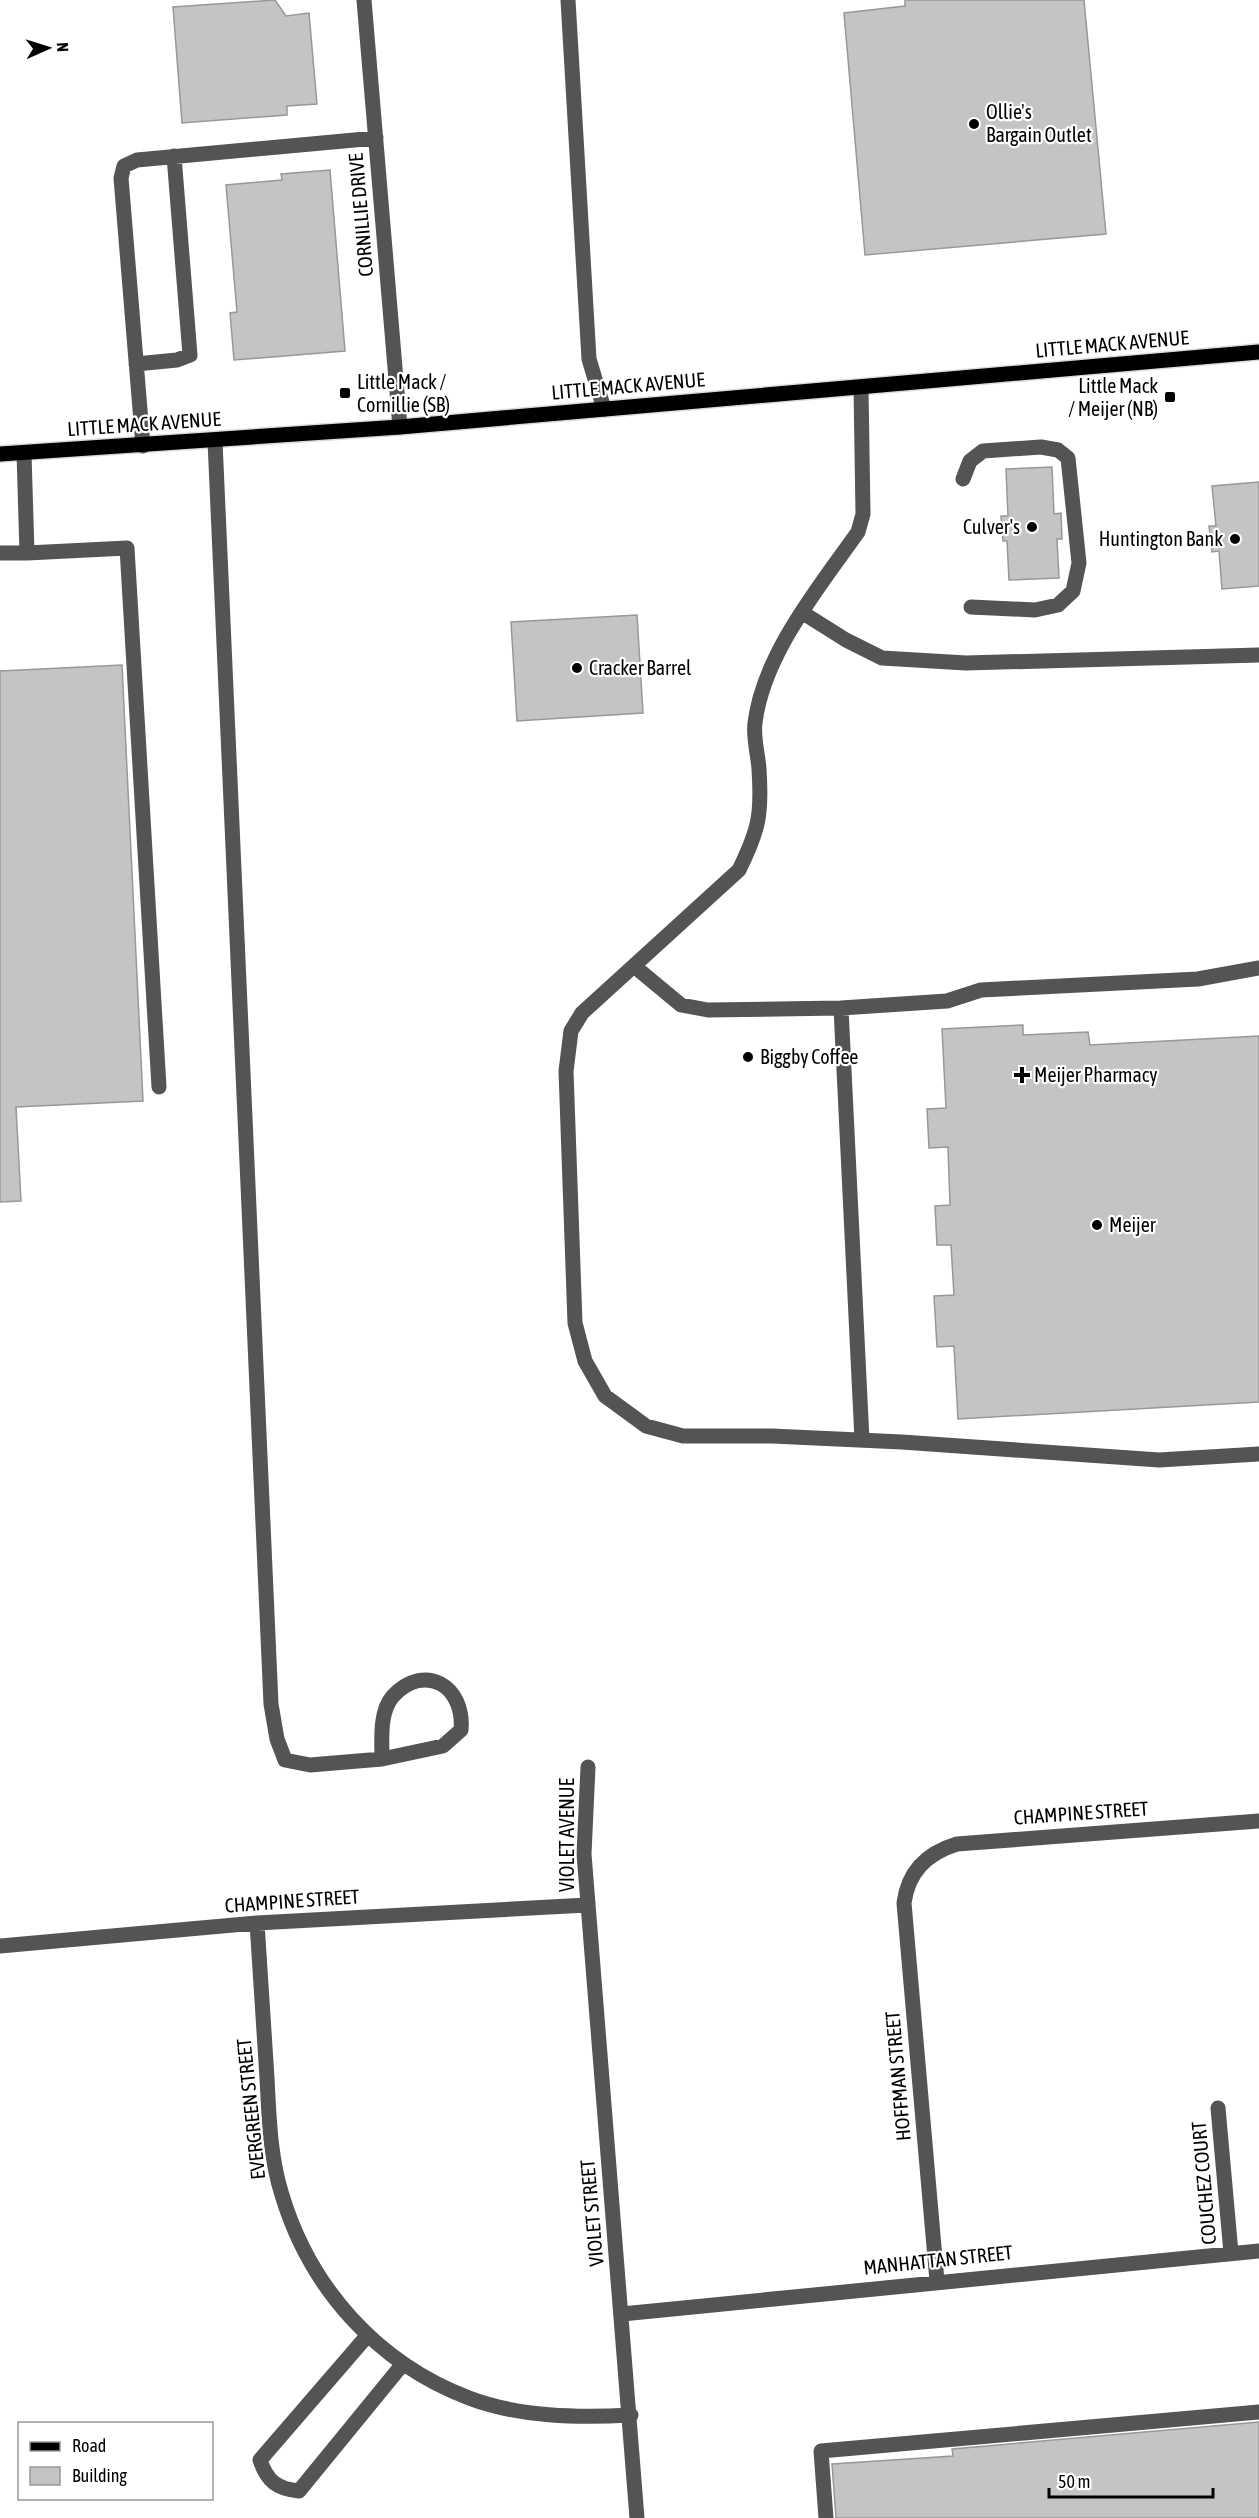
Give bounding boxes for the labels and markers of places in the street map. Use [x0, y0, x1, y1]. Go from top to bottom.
place label: Ollie's Bargain Outlet [986, 100, 1092, 146]
marker: Ollie's Bargain Outlet [967, 117, 981, 131]
place label: Little Mack / Cornillie (SB) [357, 370, 450, 416]
place label: Little Mack / Meijer (NB) [1068, 374, 1158, 420]
marker: Little Mack / Cornillie (SB) [338, 386, 352, 400]
marker: Little Mack / Meijer (NB) [1163, 390, 1177, 404]
place label: Culver's [963, 515, 1020, 538]
marker: Culver's [1025, 520, 1039, 534]
place label: Huntington Bank [1099, 527, 1223, 550]
marker: Huntington Bank [1228, 532, 1242, 546]
place label: Cracker Barrel [589, 656, 692, 679]
marker: Cracker Barrel [570, 661, 584, 675]
place label: Biggby Coffee [760, 1045, 858, 1068]
marker: Biggby Coffee [741, 1050, 755, 1064]
place label: Meijer Pharmacy [1034, 1063, 1157, 1086]
marker: Meijer Pharmacy [1015, 1068, 1029, 1082]
place label: Meijer [1109, 1213, 1157, 1236]
marker: Meijer [1090, 1218, 1104, 1232]

